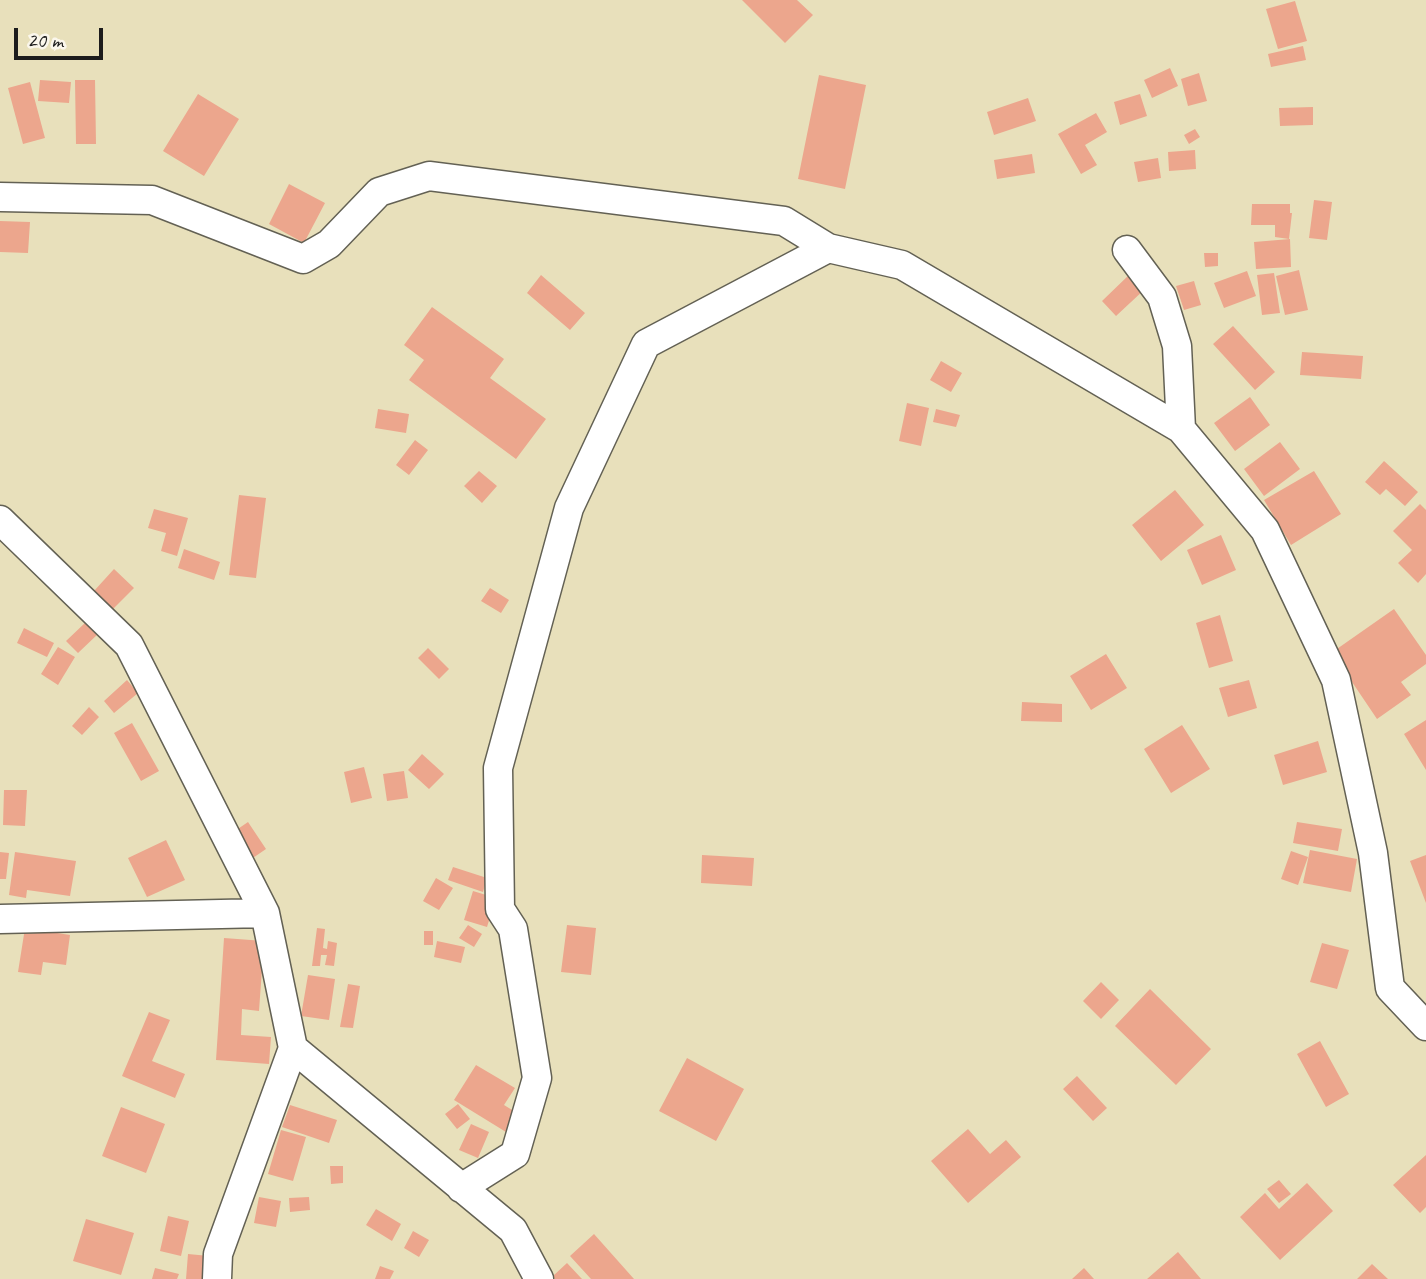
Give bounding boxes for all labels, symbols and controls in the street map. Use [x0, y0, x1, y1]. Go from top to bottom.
scale bar [18, 14, 107, 58]
text: 20 m [27, 27, 63, 53]

